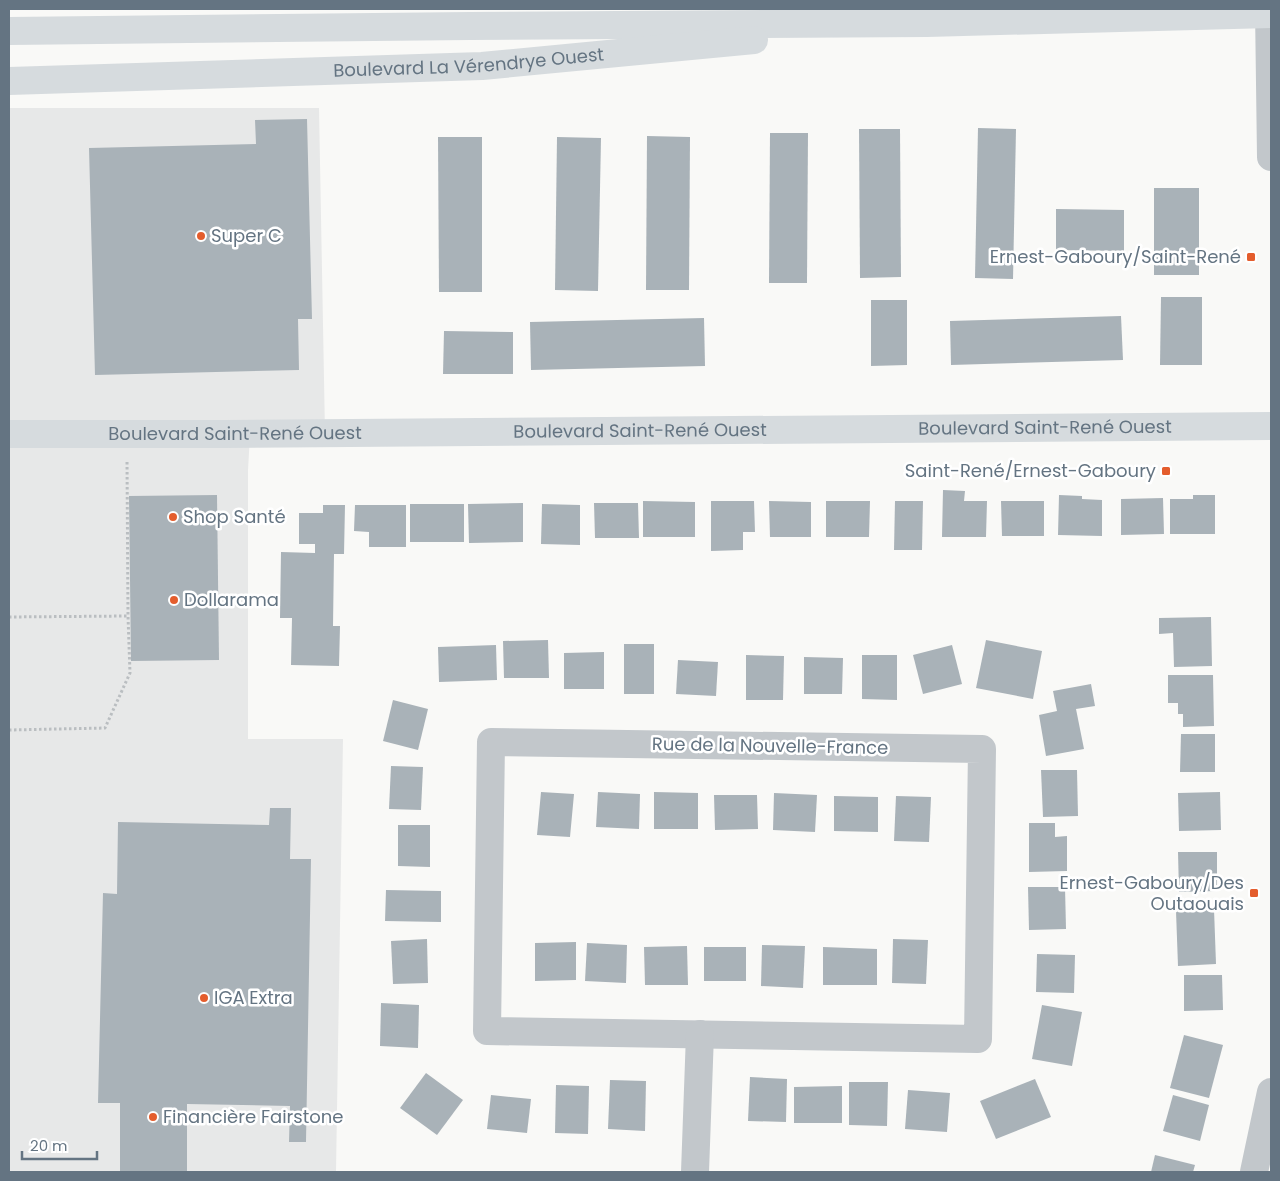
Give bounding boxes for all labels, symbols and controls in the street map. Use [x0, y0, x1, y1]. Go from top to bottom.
street label: Boulevard La Vérendrye Ouest [333, 41, 605, 83]
place label: Super C [211, 223, 282, 248]
marker: Super C [195, 230, 207, 242]
place label: Ernest-Gaboury/Saint-René [990, 244, 1241, 269]
marker: Ernest-Gaboury/Saint-René [1245, 251, 1257, 263]
street label: Boulevard Saint-René Ouest [918, 414, 1172, 441]
street label: Boulevard Saint-René Ouest [513, 417, 767, 444]
street label: Boulevard Saint-René Ouest [108, 420, 362, 446]
place label: Saint-René/Ernest-Gaboury [905, 458, 1156, 483]
marker: Saint-René/Ernest-Gaboury [1160, 465, 1172, 477]
place label: Shop Santé [183, 504, 286, 529]
marker: Shop Santé [167, 511, 179, 523]
place label: Dollarama [184, 587, 279, 612]
marker: Dollarama [168, 594, 180, 606]
street label: Rue de la Nouvelle-France [652, 731, 888, 760]
place label: Ernest-Gaboury/Des Outaouais [1059, 870, 1244, 916]
marker: Ernest-Gaboury/Des Outaouais [1248, 887, 1260, 899]
place label: IGA Extra [214, 985, 293, 1010]
marker: IGA Extra [198, 992, 210, 1004]
place label: Financière Fairstone [163, 1104, 343, 1129]
marker: Financière Fairstone [147, 1111, 159, 1123]
scale bar [22, 1128, 98, 1160]
text: 20 m [30, 1135, 68, 1156]

